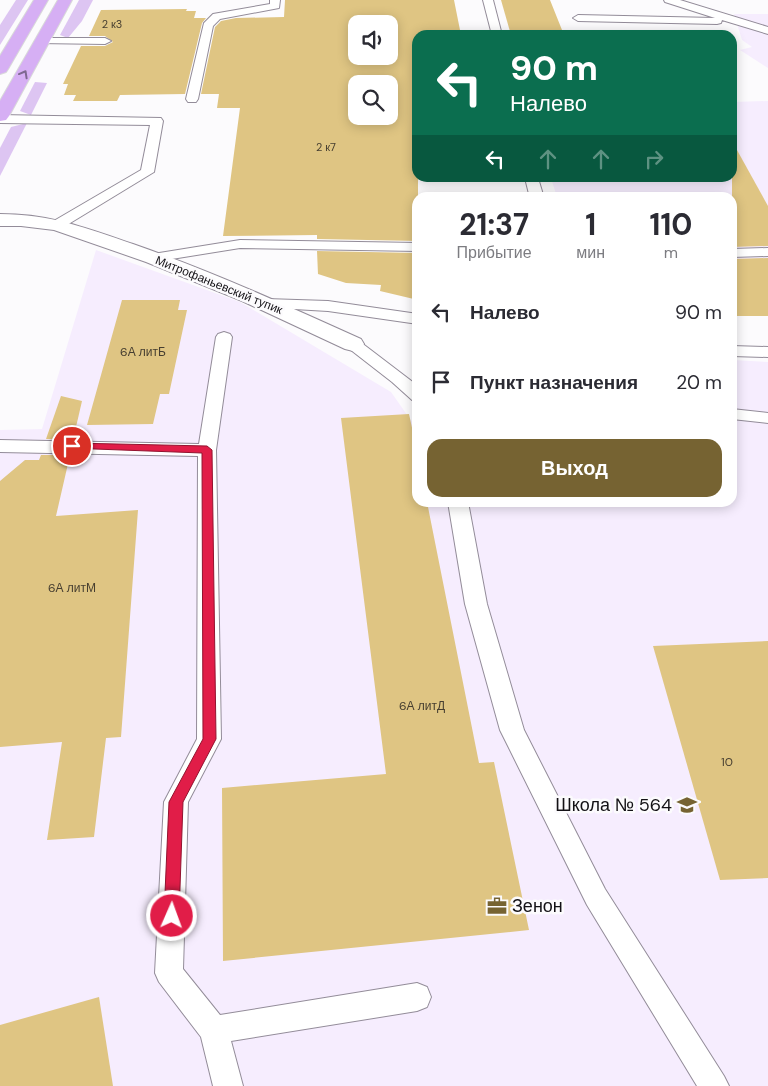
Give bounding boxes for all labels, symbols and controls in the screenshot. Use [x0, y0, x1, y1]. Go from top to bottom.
map controls [348, 15, 398, 125]
button: sound [348, 15, 398, 65]
house number: 2 к3 [102, 17, 122, 31]
text: 90 m [510, 45, 598, 91]
icon: left [427, 50, 492, 115]
one-way arrow [18, 70, 28, 79]
button: search [348, 75, 398, 125]
text: Налево [510, 89, 587, 118]
house number: 2 к7 [316, 140, 336, 154]
icon: left [481, 145, 509, 173]
icon: ahead [534, 145, 562, 173]
icon: ahead [587, 145, 615, 173]
icon: right [640, 145, 668, 173]
text: 21:37 [459, 205, 529, 244]
text: 1 [585, 205, 596, 244]
text: 110 [650, 205, 692, 244]
text: Прибытие [457, 242, 532, 263]
text: мин [576, 242, 605, 263]
text: m [664, 242, 678, 263]
street label: Митрофаньевский тупик [153, 252, 286, 318]
icon: left [427, 298, 455, 326]
text: Налево [470, 300, 540, 325]
text: 90 m [675, 300, 722, 325]
house number: 6А литБ [120, 344, 166, 360]
icon: arrive [427, 368, 455, 396]
text: Пункт назначения [470, 370, 638, 395]
text: 20 m [676, 370, 722, 395]
pin [51, 425, 93, 467]
icon: arrive [58, 432, 86, 460]
button: Выход [427, 439, 722, 497]
house number: 6А литМ [48, 580, 96, 596]
house number: 6А литД [399, 698, 445, 714]
house number: 10 [721, 754, 733, 770]
place label: Школа № 564 [555, 793, 672, 817]
school or university icon: Школа № 564 [676, 794, 698, 816]
position arrow [145, 889, 197, 941]
place label: Зенон [512, 894, 563, 918]
office icon: Зенон [486, 895, 508, 917]

